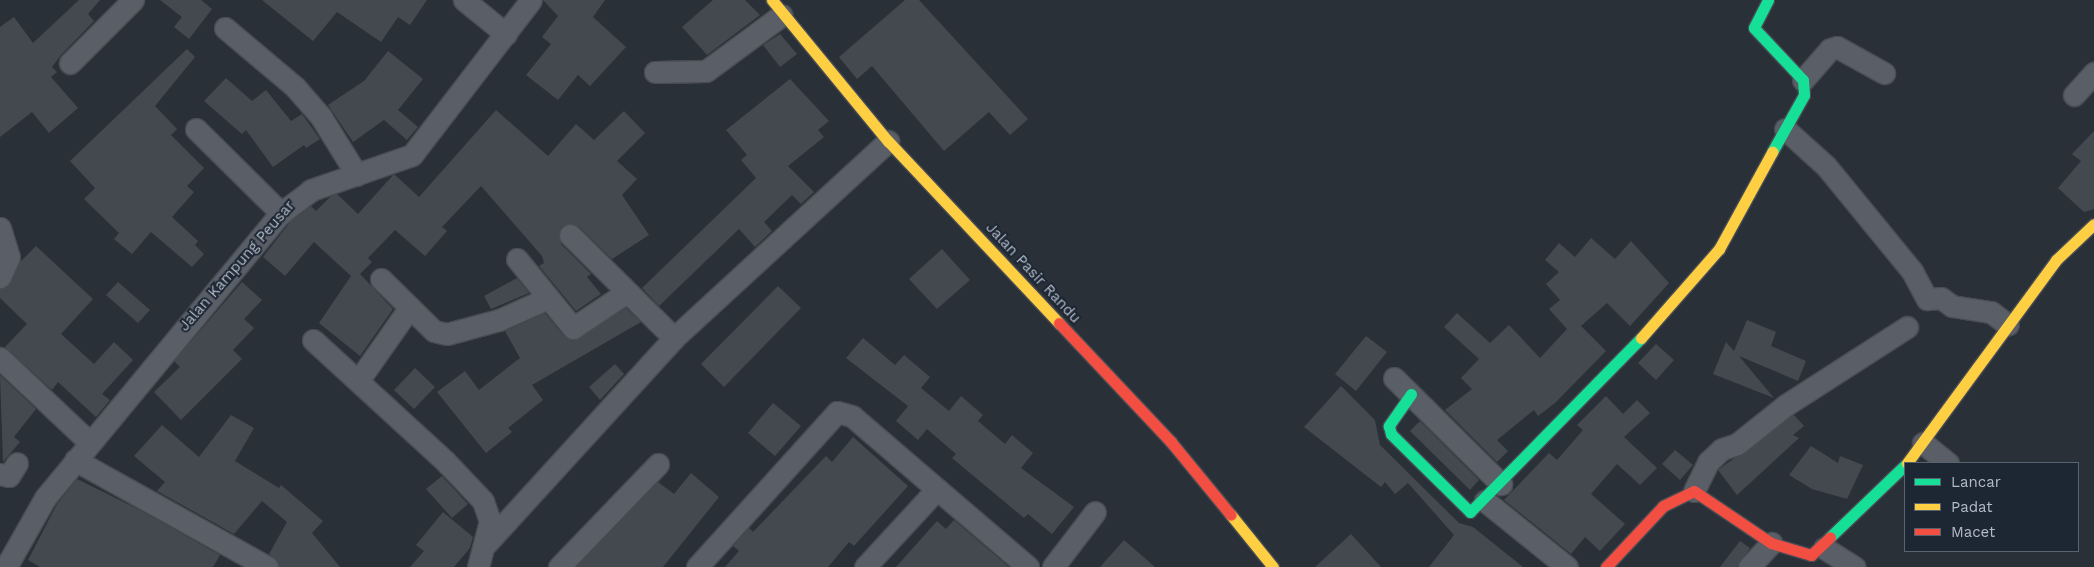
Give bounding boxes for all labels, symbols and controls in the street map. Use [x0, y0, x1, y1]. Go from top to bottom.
street label: Jalan Kampung Peusar [175, 197, 299, 335]
street label: Jalan Pasir Randu [982, 219, 1084, 327]
legend [1904, 462, 2079, 552]
text: Lancar [1951, 473, 2001, 491]
text: Padat [1951, 498, 1993, 516]
text: Macet [1951, 523, 1995, 541]

